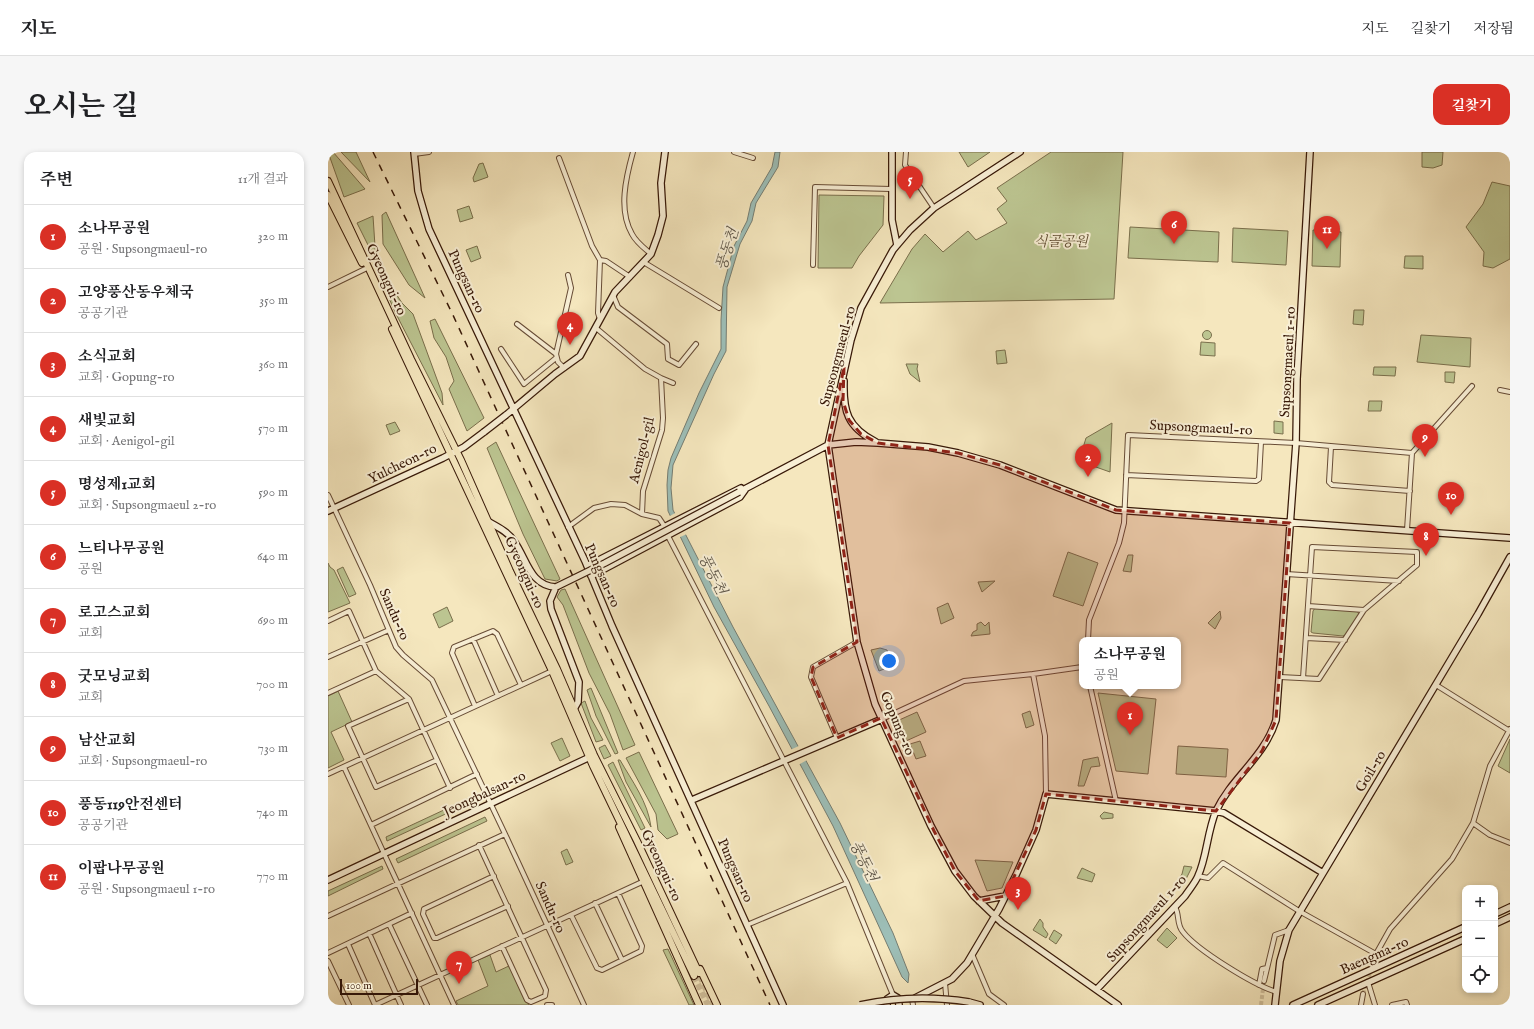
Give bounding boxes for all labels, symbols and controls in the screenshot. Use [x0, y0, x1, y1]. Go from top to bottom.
text: 지도 [20, 18, 57, 42]
text: 지도 [1362, 20, 1389, 38]
text: 길찾기 [1411, 20, 1451, 38]
text: 저장됨 [1473, 20, 1514, 38]
button: 길찾기 [1433, 84, 1510, 125]
text: 오시는 길 [24, 90, 138, 125]
pin: 5 [897, 166, 923, 199]
text: 주변 [40, 170, 73, 191]
text: 11개 결과 [238, 171, 288, 188]
pin: 6 [1161, 211, 1187, 244]
pin: 11 [1314, 216, 1340, 249]
text: 소나무공원 [78, 219, 150, 238]
water label: 풍동천 [712, 224, 744, 273]
text: 1 [51, 228, 55, 245]
text: 320 m [258, 228, 288, 245]
park label: 식골공원 [1034, 233, 1090, 251]
text: 공원 · Supsongmaeul-ro [78, 241, 207, 258]
street label: Gyeongui-ro [362, 241, 411, 319]
street label: Pungsan-ro [444, 247, 489, 316]
text: 고양풍산동우체국 [78, 283, 194, 302]
text: 2 [50, 292, 56, 309]
text: 350 m [259, 292, 288, 309]
street label: Supsongmaeul-ro [816, 304, 860, 408]
text: 공공기관 [78, 305, 128, 322]
street label: Supsongmaeul 1-ro [1276, 306, 1300, 418]
pin: 4 [557, 312, 583, 345]
text: 소식교회 [78, 347, 136, 366]
text: 3 [51, 356, 55, 373]
text: 360 m [258, 356, 288, 373]
text: 교회 · Gopung-ro [78, 369, 175, 386]
text: 새빛교회 [78, 411, 136, 430]
street label: Aenigol-gil [625, 415, 659, 486]
street label: Supsongmaeul-ro [1149, 416, 1253, 440]
text: 4 [50, 420, 56, 437]
text: 570 m [258, 420, 288, 437]
pin: 9 [1412, 424, 1438, 457]
text: 교회 · Aenigol-gil [78, 433, 174, 450]
street label: Yulcheon-ro [365, 439, 440, 488]
pin: 2 [1075, 444, 1101, 477]
text: 명성제1교회 [78, 475, 156, 494]
pin: 10 [1438, 482, 1464, 515]
text: 5 [51, 484, 55, 501]
text: 590 m [258, 484, 288, 501]
text: 교회 · Supsongmaeul 2-ro [78, 497, 216, 514]
pin: 8 [1413, 523, 1439, 556]
street label: Gyeongui-ro [500, 534, 548, 612]
text: 느티나무공원 [78, 539, 165, 558]
street label: Pungsan-ro [580, 541, 624, 611]
text: 6 [50, 548, 56, 565]
text: 640 m [257, 548, 288, 565]
water label: 풍동천 [694, 551, 732, 599]
text: 공원 [78, 561, 103, 578]
street label: Sandu-ro [375, 586, 414, 643]
text: 로고스교회 [78, 603, 150, 622]
text: 7 [50, 612, 56, 629]
text: 690 m [258, 612, 288, 629]
text: 교회 [78, 625, 103, 642]
popup [1079, 637, 1181, 689]
text: 소나무공원 [1094, 645, 1166, 664]
your location [879, 651, 899, 671]
text: 굿모닝교회 [78, 667, 150, 686]
text: 공원 [1094, 667, 1119, 684]
text: 8 [50, 676, 56, 693]
text: 700 m [256, 676, 288, 693]
text: 교회 [78, 689, 103, 706]
street label: Gopung-ro [876, 689, 919, 758]
pin: 1 [1117, 702, 1143, 735]
text: 남산교회 [78, 731, 136, 750]
text: 9 [50, 740, 56, 757]
text: 730 m [258, 740, 288, 757]
street label: Goil-ro [1351, 747, 1390, 796]
text: 교회 · Supsongmaeul-ro [78, 753, 207, 770]
street label: Jeongbalsan-ro [438, 767, 529, 822]
text: 풍동119안전센터 [78, 795, 183, 814]
text: 10 [47, 804, 59, 821]
text: 740 m [256, 804, 288, 821]
text: 공공기관 [78, 817, 128, 834]
street label: Gyeongui-ro [637, 827, 686, 905]
street label: Pungsan-ro [713, 836, 757, 906]
water label: 풍동천 [845, 838, 882, 886]
text: 이팝나무공원 [78, 859, 165, 878]
text: 11 [48, 868, 58, 885]
text: 770 m [257, 868, 288, 885]
street label: Supsongmaeul 1-ro [1103, 871, 1191, 966]
pin: 3 [1005, 877, 1031, 910]
street label: Sandu-ro [531, 879, 570, 936]
text: 공원 · Supsongmaeul 1-ro [78, 881, 215, 898]
map controls [1462, 885, 1498, 993]
button: + [1462, 885, 1498, 921]
button: − [1462, 921, 1498, 957]
street label: Baengma-ro [1337, 933, 1412, 979]
pin: 7 [446, 951, 472, 984]
button: locate [1462, 957, 1498, 993]
scale bar [340, 977, 418, 996]
text: 100 m [346, 979, 372, 993]

